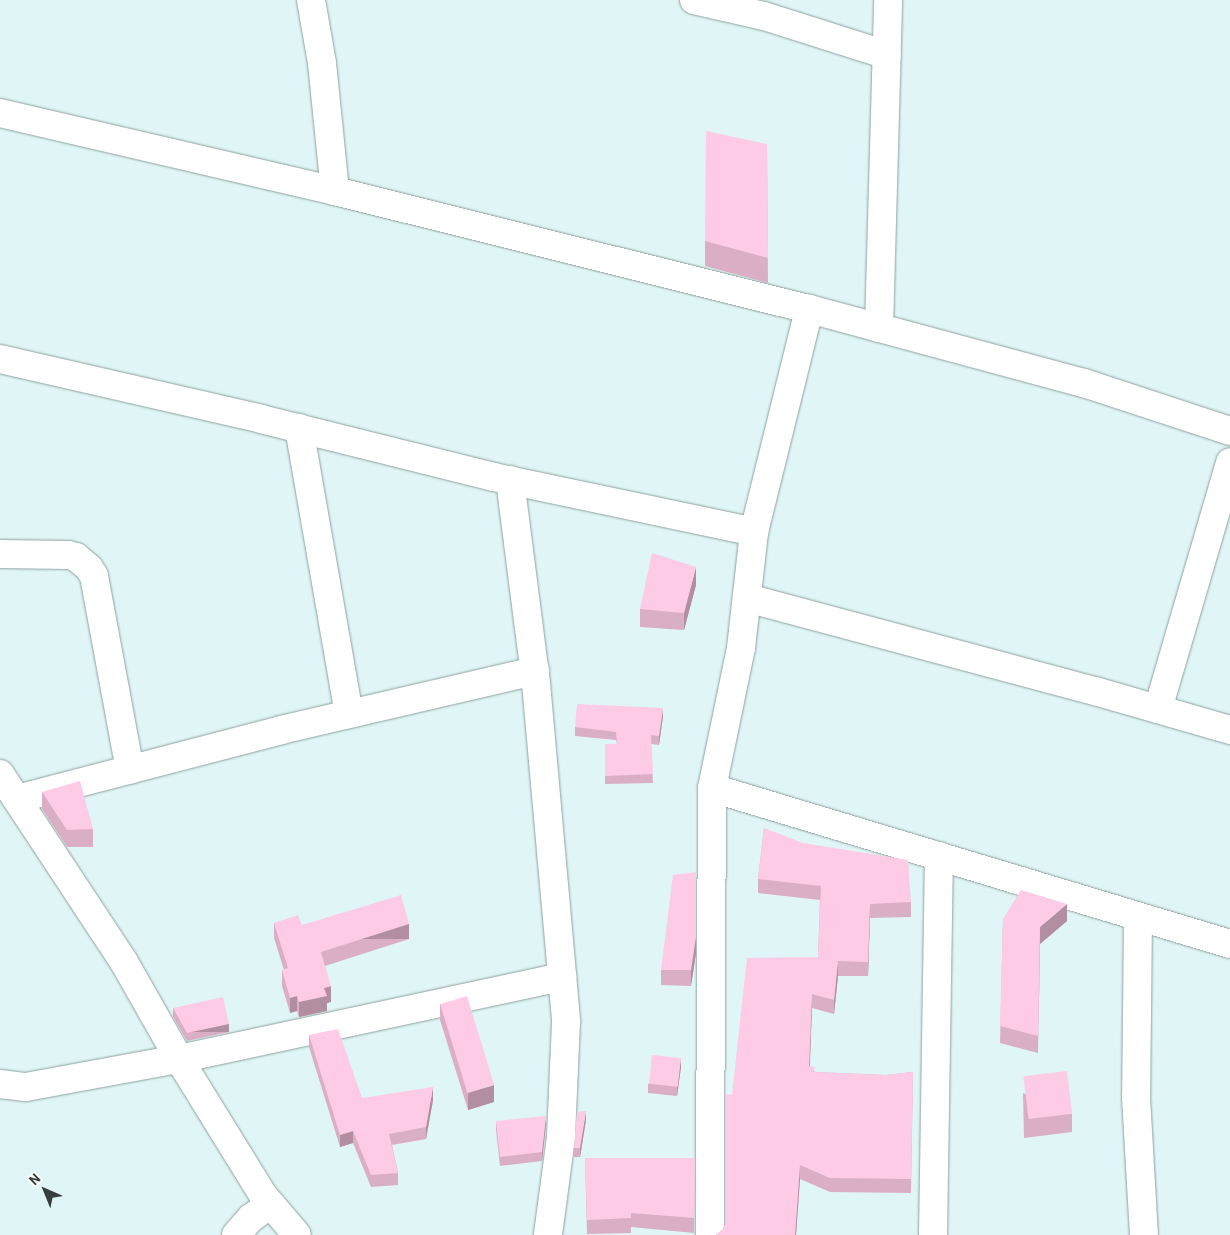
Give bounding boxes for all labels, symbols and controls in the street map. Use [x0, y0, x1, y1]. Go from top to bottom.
north arrow [20, 1165, 70, 1215]
text: N [25, 1170, 43, 1188]

